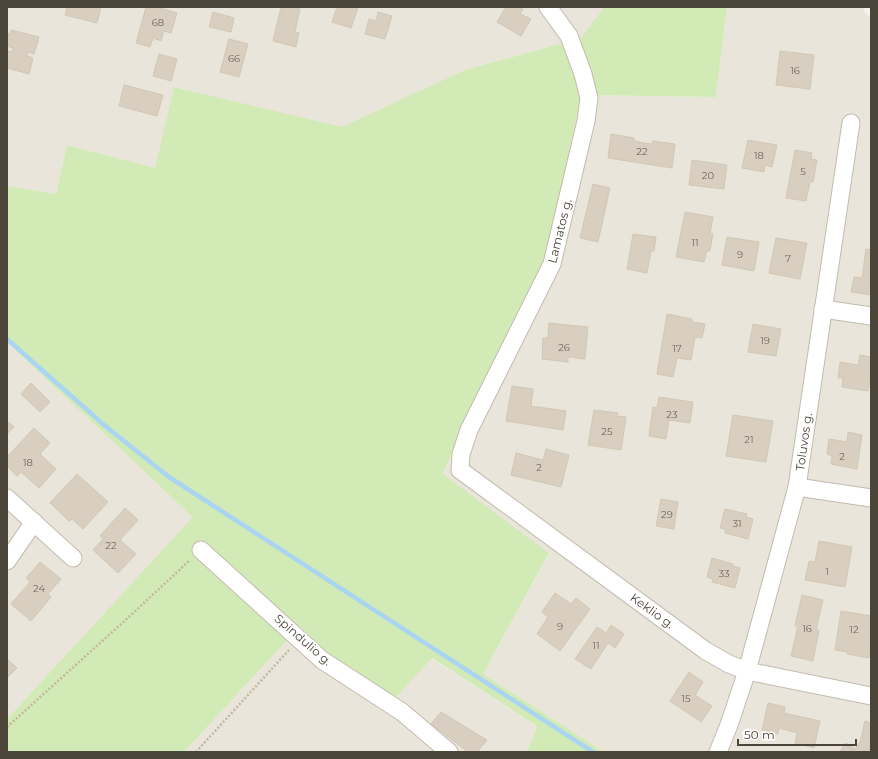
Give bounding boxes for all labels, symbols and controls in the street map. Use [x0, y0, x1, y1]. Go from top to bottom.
house number: 68 [152, 16, 164, 29]
house number: 66 [228, 52, 240, 65]
house number: 16 [790, 64, 800, 77]
house number: 22 [636, 145, 648, 158]
house number: 18 [754, 149, 764, 162]
house number: 5 [800, 165, 806, 178]
house number: 20 [702, 169, 715, 182]
street label: Lamatos g. [544, 197, 575, 265]
house number: 11 [691, 236, 699, 249]
house number: 9 [737, 248, 743, 261]
house number: 7 [785, 252, 791, 265]
house number: 19 [760, 334, 770, 347]
house number: 26 [558, 341, 570, 354]
house number: 17 [672, 342, 682, 355]
house number: 23 [666, 408, 678, 421]
street label: Toluvos g. [792, 412, 815, 472]
house number: 25 [601, 425, 613, 438]
house number: 21 [744, 433, 754, 446]
house number: 2 [839, 450, 845, 463]
house number: 18 [23, 456, 33, 469]
house number: 2 [536, 461, 542, 474]
house number: 29 [661, 508, 673, 521]
house number: 31 [732, 517, 742, 530]
house number: 22 [105, 539, 117, 552]
house number: 1 [825, 565, 829, 578]
house number: 33 [718, 567, 730, 580]
house number: 24 [33, 582, 45, 595]
street label: Keklio g. [627, 590, 677, 632]
street label: Spindulio g. [272, 611, 335, 669]
house number: 9 [557, 620, 563, 633]
house number: 16 [802, 622, 812, 635]
house number: 12 [849, 623, 859, 636]
house number: 11 [592, 639, 600, 652]
house number: 15 [681, 692, 691, 705]
scale bar [738, 721, 856, 747]
text: 50 m [744, 727, 775, 742]

